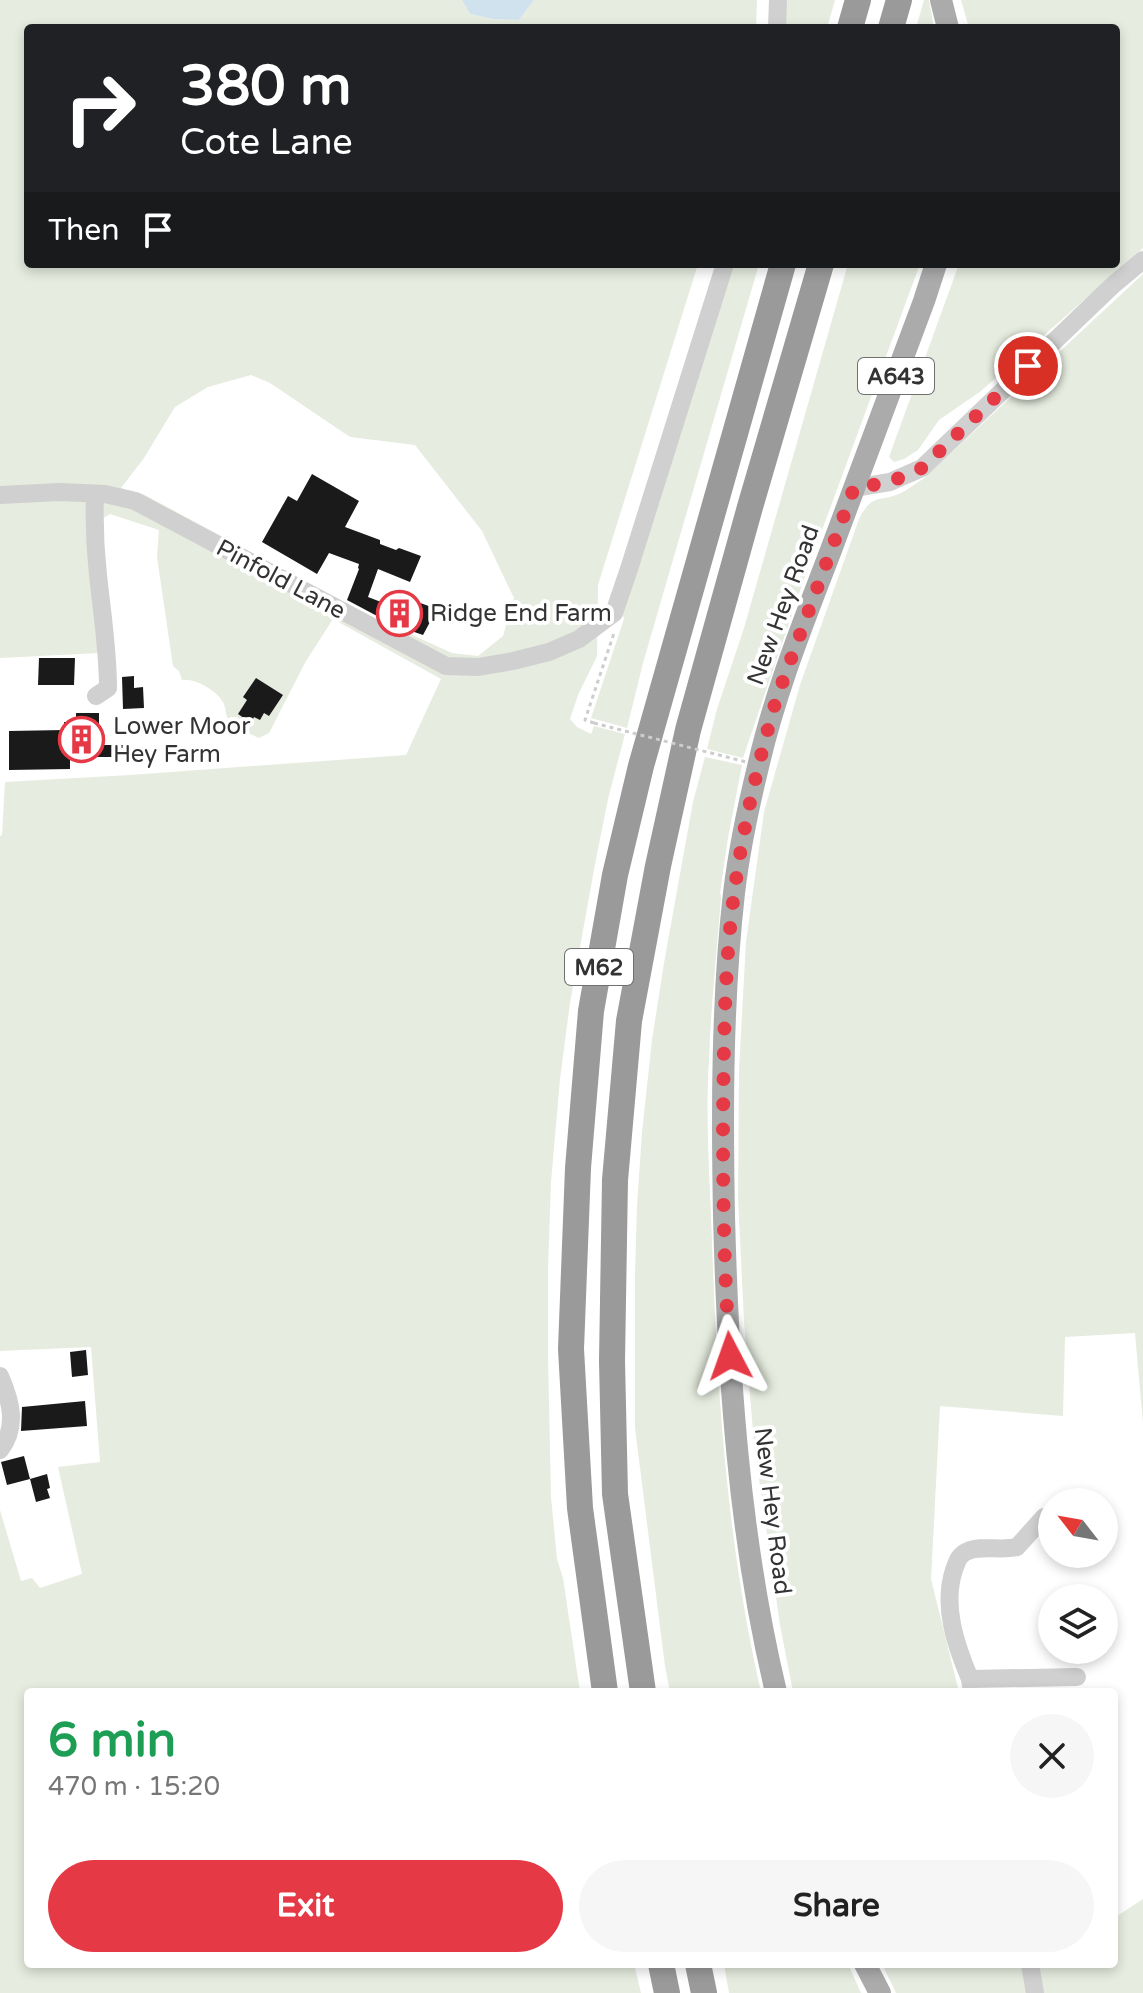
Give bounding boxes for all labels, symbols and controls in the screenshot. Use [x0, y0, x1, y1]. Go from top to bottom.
text: 380 m [180, 53, 351, 120]
icon: right [48, 56, 152, 160]
text: Cote Lane [180, 121, 353, 164]
icon: arrive [136, 208, 180, 252]
text: Then [48, 212, 120, 249]
pin [994, 332, 1062, 400]
icon: arrive [1006, 344, 1050, 388]
road number: A643 [858, 358, 934, 394]
street label: New Hey Road [741, 521, 826, 689]
street label: Pinfold Lane [211, 533, 350, 626]
building icon: Ridge End Farm [375, 589, 423, 637]
place label: Ridge End Farm [430, 599, 612, 628]
place label: Lower Moor Hey Farm [113, 712, 251, 769]
building icon: Lower Moor Hey Farm [58, 716, 106, 764]
road number: M62 [565, 949, 633, 985]
position arrow [688, 1314, 772, 1398]
street label: New Hey Road [748, 1426, 797, 1596]
north arrow [1038, 1488, 1118, 1568]
map controls [1038, 1488, 1118, 1664]
button: layers [1038, 1584, 1118, 1664]
text: 6 min [48, 1712, 176, 1770]
button: close [1010, 1714, 1094, 1798]
text: 470 m · 15:20 [48, 1771, 220, 1802]
button: Exit [48, 1860, 563, 1952]
button: Share [579, 1860, 1094, 1952]

